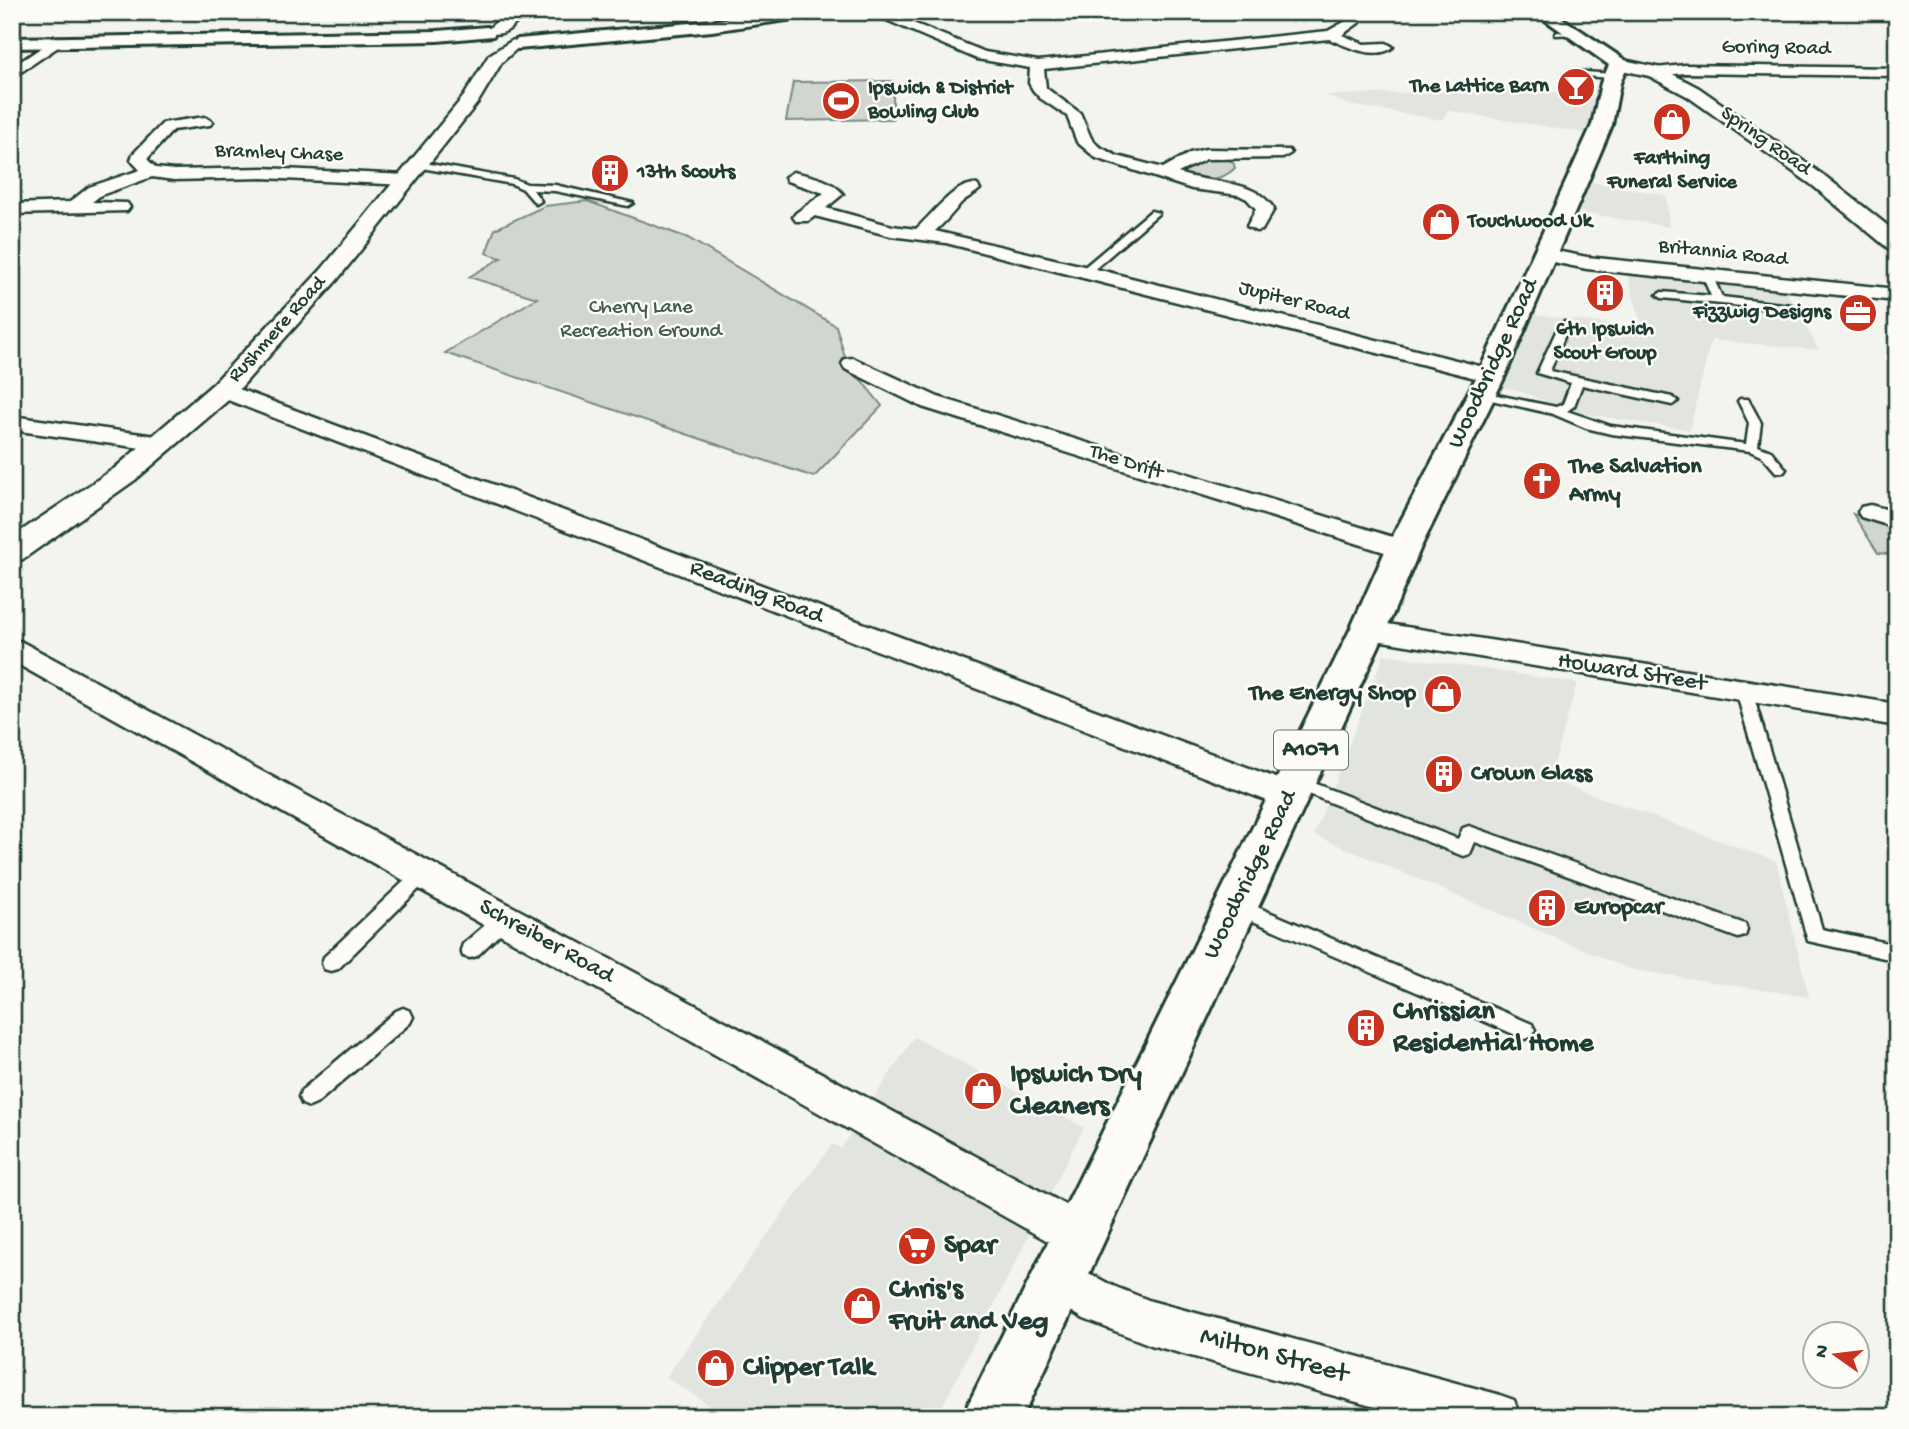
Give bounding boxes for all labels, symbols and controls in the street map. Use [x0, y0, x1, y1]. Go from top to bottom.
street label: Goring Road [1721, 36, 1832, 62]
bar icon: The Lattice Barn [1555, 66, 1597, 108]
place label: The Lattice Barn [1408, 75, 1550, 100]
place label: Ipswich & District Bowling Club [867, 77, 1015, 126]
sports icon: Ipswich & District Bowling Club [820, 80, 862, 122]
shop icon: Farthing Funeral Service [1651, 101, 1693, 143]
street label: Spring Road [1715, 102, 1816, 183]
street label: Bramley Chase [213, 139, 345, 169]
place label: Farthing Funeral Service [1606, 147, 1738, 196]
building icon: 13th Scouts [589, 152, 631, 194]
place label: 13th Scouts [636, 161, 736, 186]
shop icon: Touchwood Uk [1420, 201, 1462, 243]
place label: Touchwood Uk [1466, 210, 1595, 235]
street label: Britannia Road [1656, 235, 1791, 273]
street label: Rushmere Road [224, 270, 333, 388]
building icon: 6th Ipswich Scout Group [1584, 272, 1626, 314]
street label: Woodbridge Road [1442, 273, 1547, 453]
street label: Jupiter Road [1236, 276, 1354, 328]
office icon: Fizzwig Designs [1837, 292, 1879, 334]
park label: Cherry Lane Recreation Ground [560, 296, 723, 345]
place label: Fizzwig Designs [1692, 301, 1832, 326]
place label: 6th Ipswich Scout Group [1554, 318, 1657, 367]
street label: The Drift [1085, 440, 1168, 487]
place label: The Salvation Army [1567, 453, 1702, 510]
church icon: The Salvation Army [1521, 460, 1563, 502]
street label: Reading Road [685, 554, 829, 632]
street label: Howard Street [1555, 647, 1711, 699]
shop icon: The Energy Shop [1422, 673, 1464, 715]
place label: The Energy Shop [1247, 680, 1416, 709]
road number: A1071 [1274, 730, 1348, 770]
building icon: Crown Glass [1423, 753, 1465, 795]
place label: Crown Glass [1471, 760, 1593, 789]
street label: Woodbridge Road [1198, 784, 1305, 964]
building icon: Europcar [1526, 887, 1568, 929]
street label: Schreiber Road [473, 893, 620, 992]
place label: Europcar [1574, 894, 1665, 923]
place label: Chrissian Residential Home [1392, 996, 1595, 1061]
building icon: Chrissian Residential Home [1345, 1007, 1387, 1049]
place label: Ipswich Dry Cleaners [1010, 1059, 1142, 1124]
shop icon: Ipswich Dry Cleaners [962, 1070, 1004, 1112]
supermarket icon: Spar [896, 1225, 938, 1267]
place label: Spar [944, 1230, 999, 1263]
place label: Chris's Fruit and Veg [888, 1274, 1048, 1339]
shop icon: Chris's Fruit and Veg [841, 1285, 883, 1327]
street label: Milton Street [1196, 1320, 1354, 1392]
north arrow [1800, 1320, 1870, 1390]
text: N [1810, 1343, 1836, 1361]
shop icon: Clipper Talk [695, 1347, 737, 1389]
place label: Clipper Talk [743, 1352, 877, 1385]

